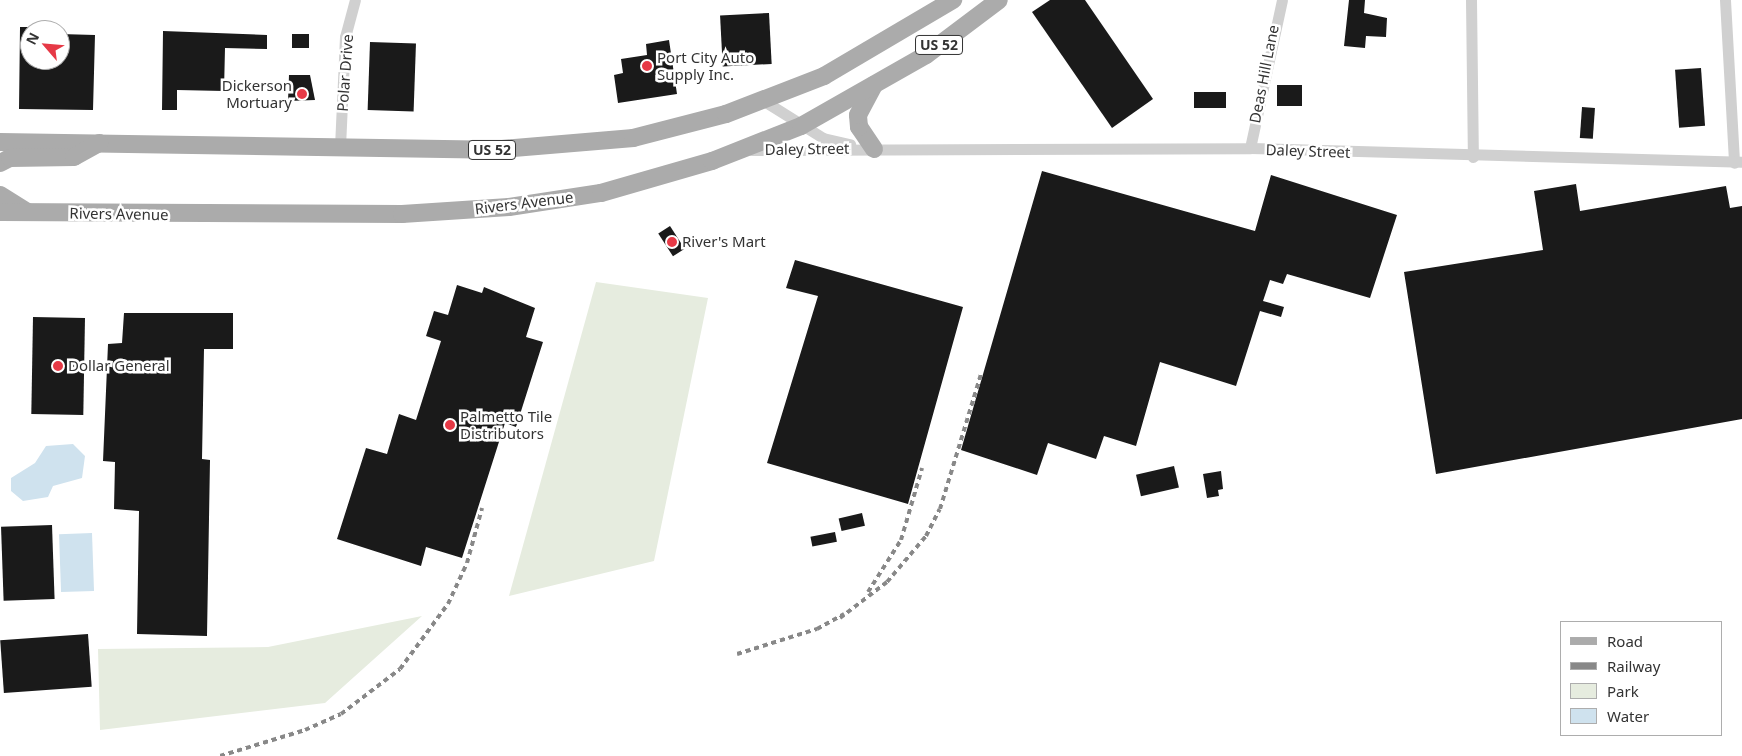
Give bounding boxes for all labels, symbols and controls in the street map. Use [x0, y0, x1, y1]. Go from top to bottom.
north arrow [20, 20, 70, 70]
street label: Deas Hill Lane [1246, 23, 1282, 125]
text: N [21, 29, 43, 48]
street label: Polar Drive [333, 34, 357, 112]
road number: US 52 [914, 34, 964, 56]
place label: Port City Auto Supply Inc. [657, 48, 754, 83]
marker: Port City Auto Supply Inc. [641, 60, 653, 72]
place label: Dickerson Mortuary [222, 76, 292, 111]
marker: Dickerson Mortuary [296, 88, 308, 100]
road number: US 52 [467, 138, 517, 162]
street label: Daley Street [764, 139, 850, 159]
street label: Daley Street [1265, 141, 1351, 161]
street label: Rivers Avenue [474, 188, 574, 218]
street label: Rivers Avenue [69, 204, 169, 224]
place label: River's Mart [682, 233, 766, 251]
marker: River's Mart [666, 236, 678, 248]
place label: Dollar General [68, 357, 170, 375]
marker: Dollar General [52, 360, 64, 372]
place label: Palmetto Tile Distributors [460, 407, 552, 442]
marker: Palmetto Tile Distributors [444, 419, 456, 431]
legend [1560, 621, 1722, 736]
text: Road [1607, 631, 1643, 651]
text: Railway [1607, 656, 1660, 676]
text: Park [1607, 681, 1639, 701]
text: Water [1607, 706, 1649, 726]

